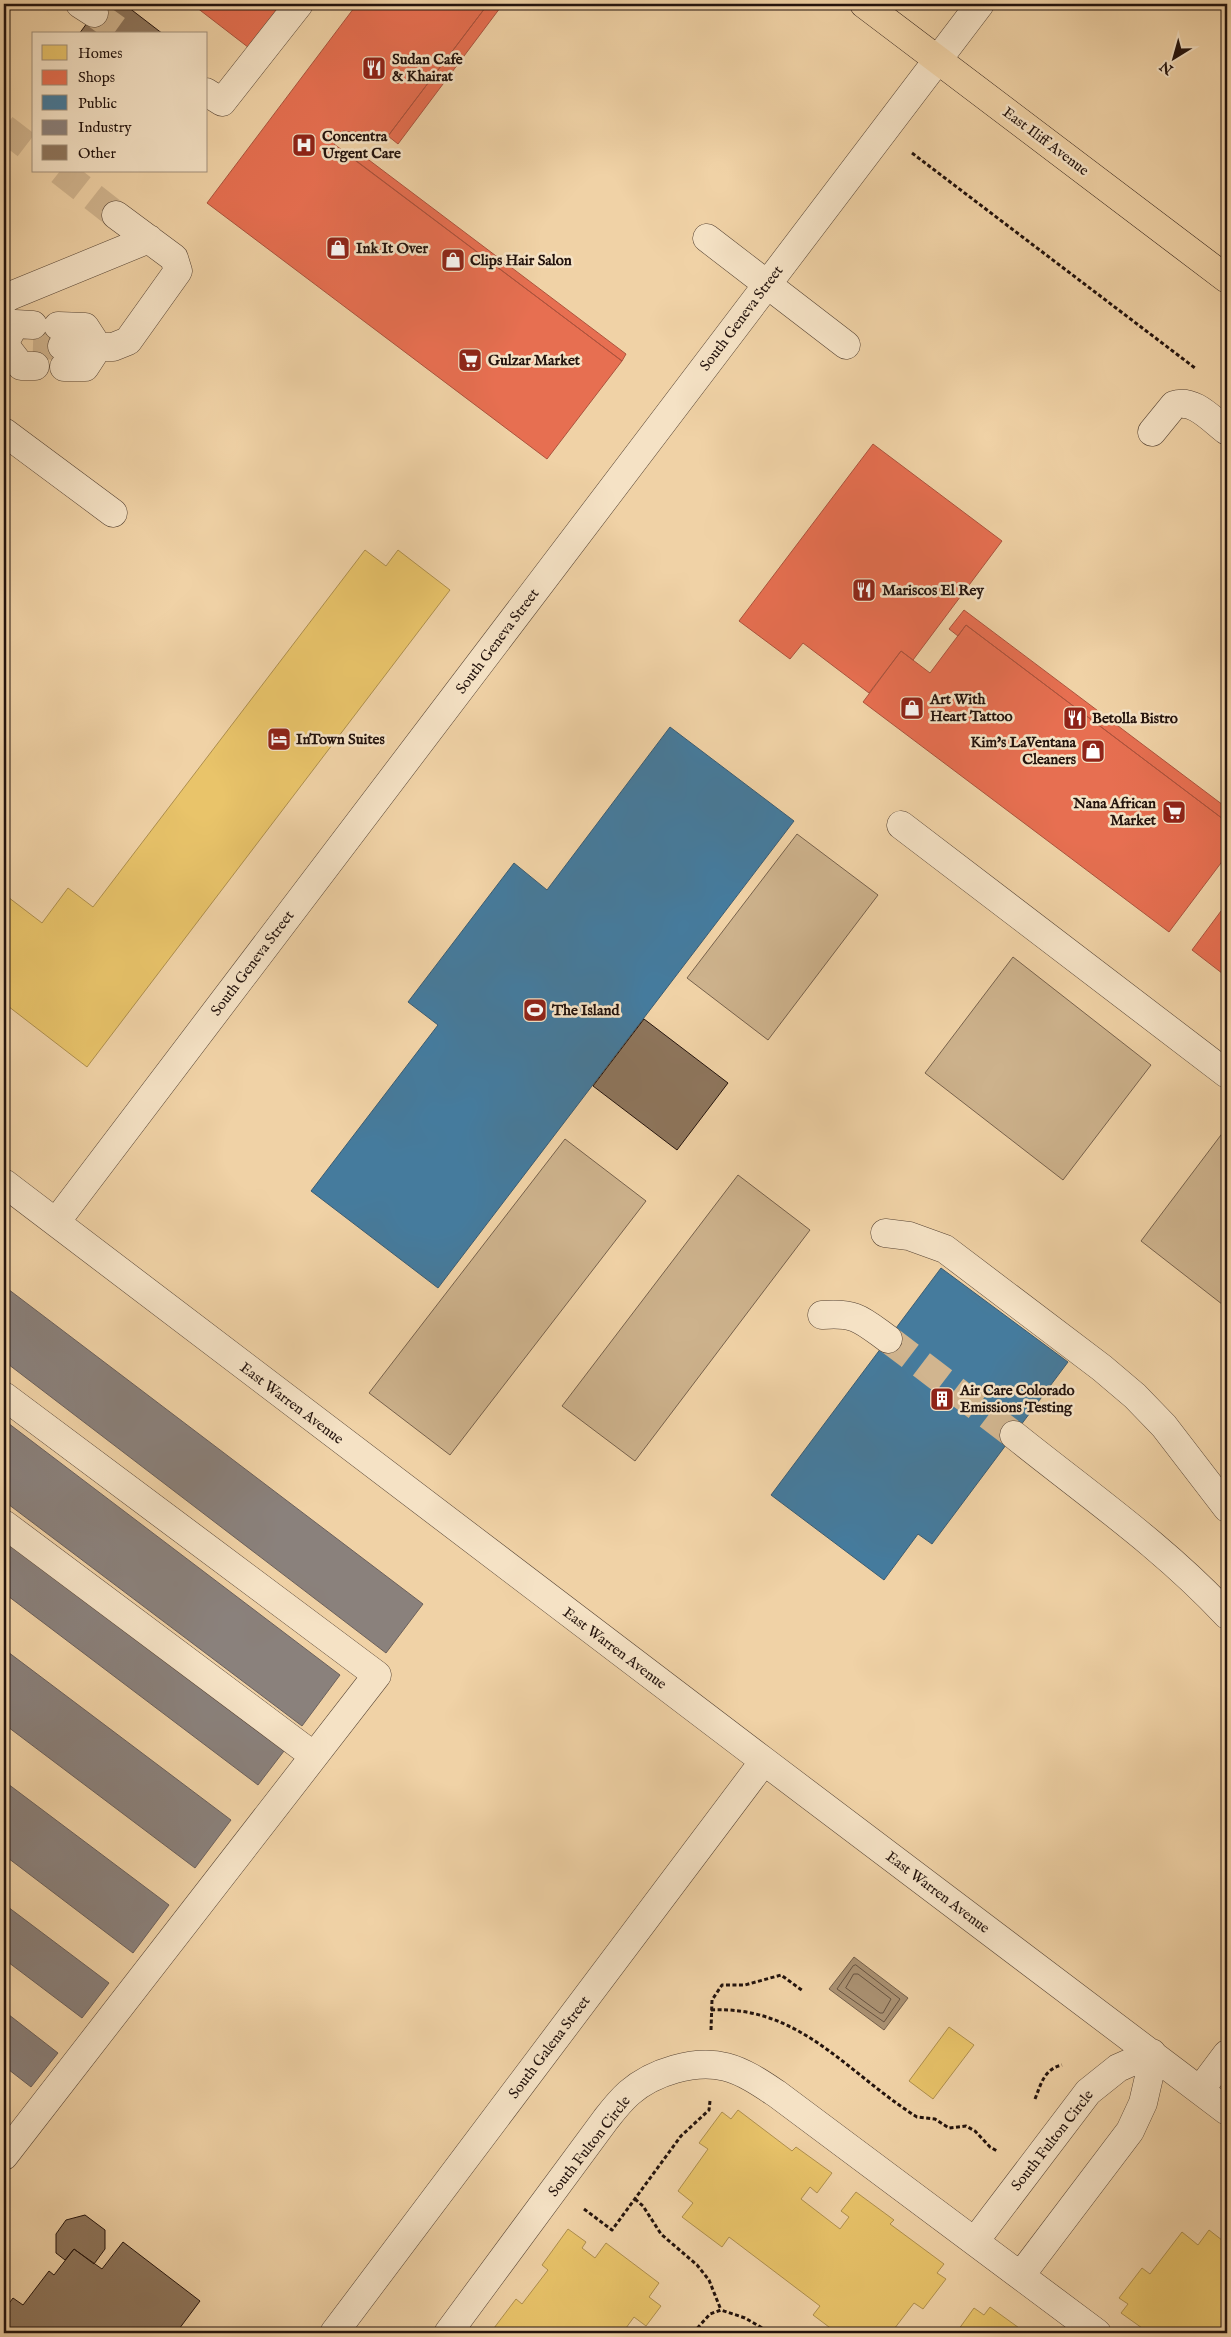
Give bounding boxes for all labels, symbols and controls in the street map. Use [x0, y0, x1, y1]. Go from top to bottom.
legend [32, 32, 208, 172]
north arrow [1148, 32, 1198, 82]
text: Homes [78, 44, 122, 63]
place label: Sudan Cafe & Khairat [392, 50, 463, 86]
restaurant icon: Sudan Cafe & Khairat [361, 55, 387, 81]
text: N [1157, 57, 1178, 79]
text: Shops [78, 68, 115, 87]
text: Public [78, 94, 117, 113]
street label: East Iliff Avenue [999, 103, 1093, 180]
text: Industry [78, 118, 132, 137]
place label: Concentra Urgent Care [321, 127, 401, 163]
hospital icon: Concentra Urgent Care [291, 132, 317, 158]
text: Other [78, 144, 116, 163]
shop icon: Ink It Over [325, 235, 351, 261]
place label: Ink It Over [356, 239, 428, 258]
shop icon: Clips Hair Salon [440, 247, 466, 273]
place label: Clips Hair Salon [470, 251, 572, 270]
street label: South Geneva Street [696, 262, 787, 375]
supermarket icon: Gulzar Market [457, 347, 483, 373]
place label: Gulzar Market [488, 351, 581, 370]
restaurant icon: Mariscos El Rey [851, 577, 877, 603]
place label: Mariscos El Rey [882, 581, 984, 600]
street label: South Geneva Street [452, 585, 543, 698]
place label: Art With Heart Tattoo [929, 690, 1013, 726]
shop icon: Art With Heart Tattoo [899, 695, 925, 721]
restaurant icon: Betolla Bistro [1062, 705, 1088, 731]
place label: Betolla Bistro [1092, 709, 1178, 728]
hotel icon: InTown Suites [266, 726, 292, 752]
place label: InTown Suites [296, 730, 385, 749]
place label: Kim's LaVentana Cleaners [971, 733, 1077, 769]
shop icon: Kim's LaVentana Cleaners [1080, 738, 1106, 764]
place label: Nana African Market [1072, 794, 1157, 830]
supermarket icon: Nana African Market [1161, 799, 1187, 825]
street label: South Geneva Street [207, 907, 298, 1020]
sports icon: The Island [522, 997, 548, 1023]
place label: The Island [551, 1001, 620, 1020]
street label: East Warren Avenue [236, 1358, 348, 1449]
place label: Air Care Colorado Emissions Testing [959, 1381, 1075, 1417]
building icon: Air Care Colorado Emissions Testing [929, 1386, 955, 1412]
street label: East Warren Avenue [559, 1603, 671, 1694]
street label: East Warren Avenue [882, 1847, 994, 1938]
street label: South Galena Street [504, 1992, 594, 2103]
street label: South Fulton Circle [1007, 2086, 1098, 2195]
street label: South Fulton Circle [544, 2092, 635, 2201]

